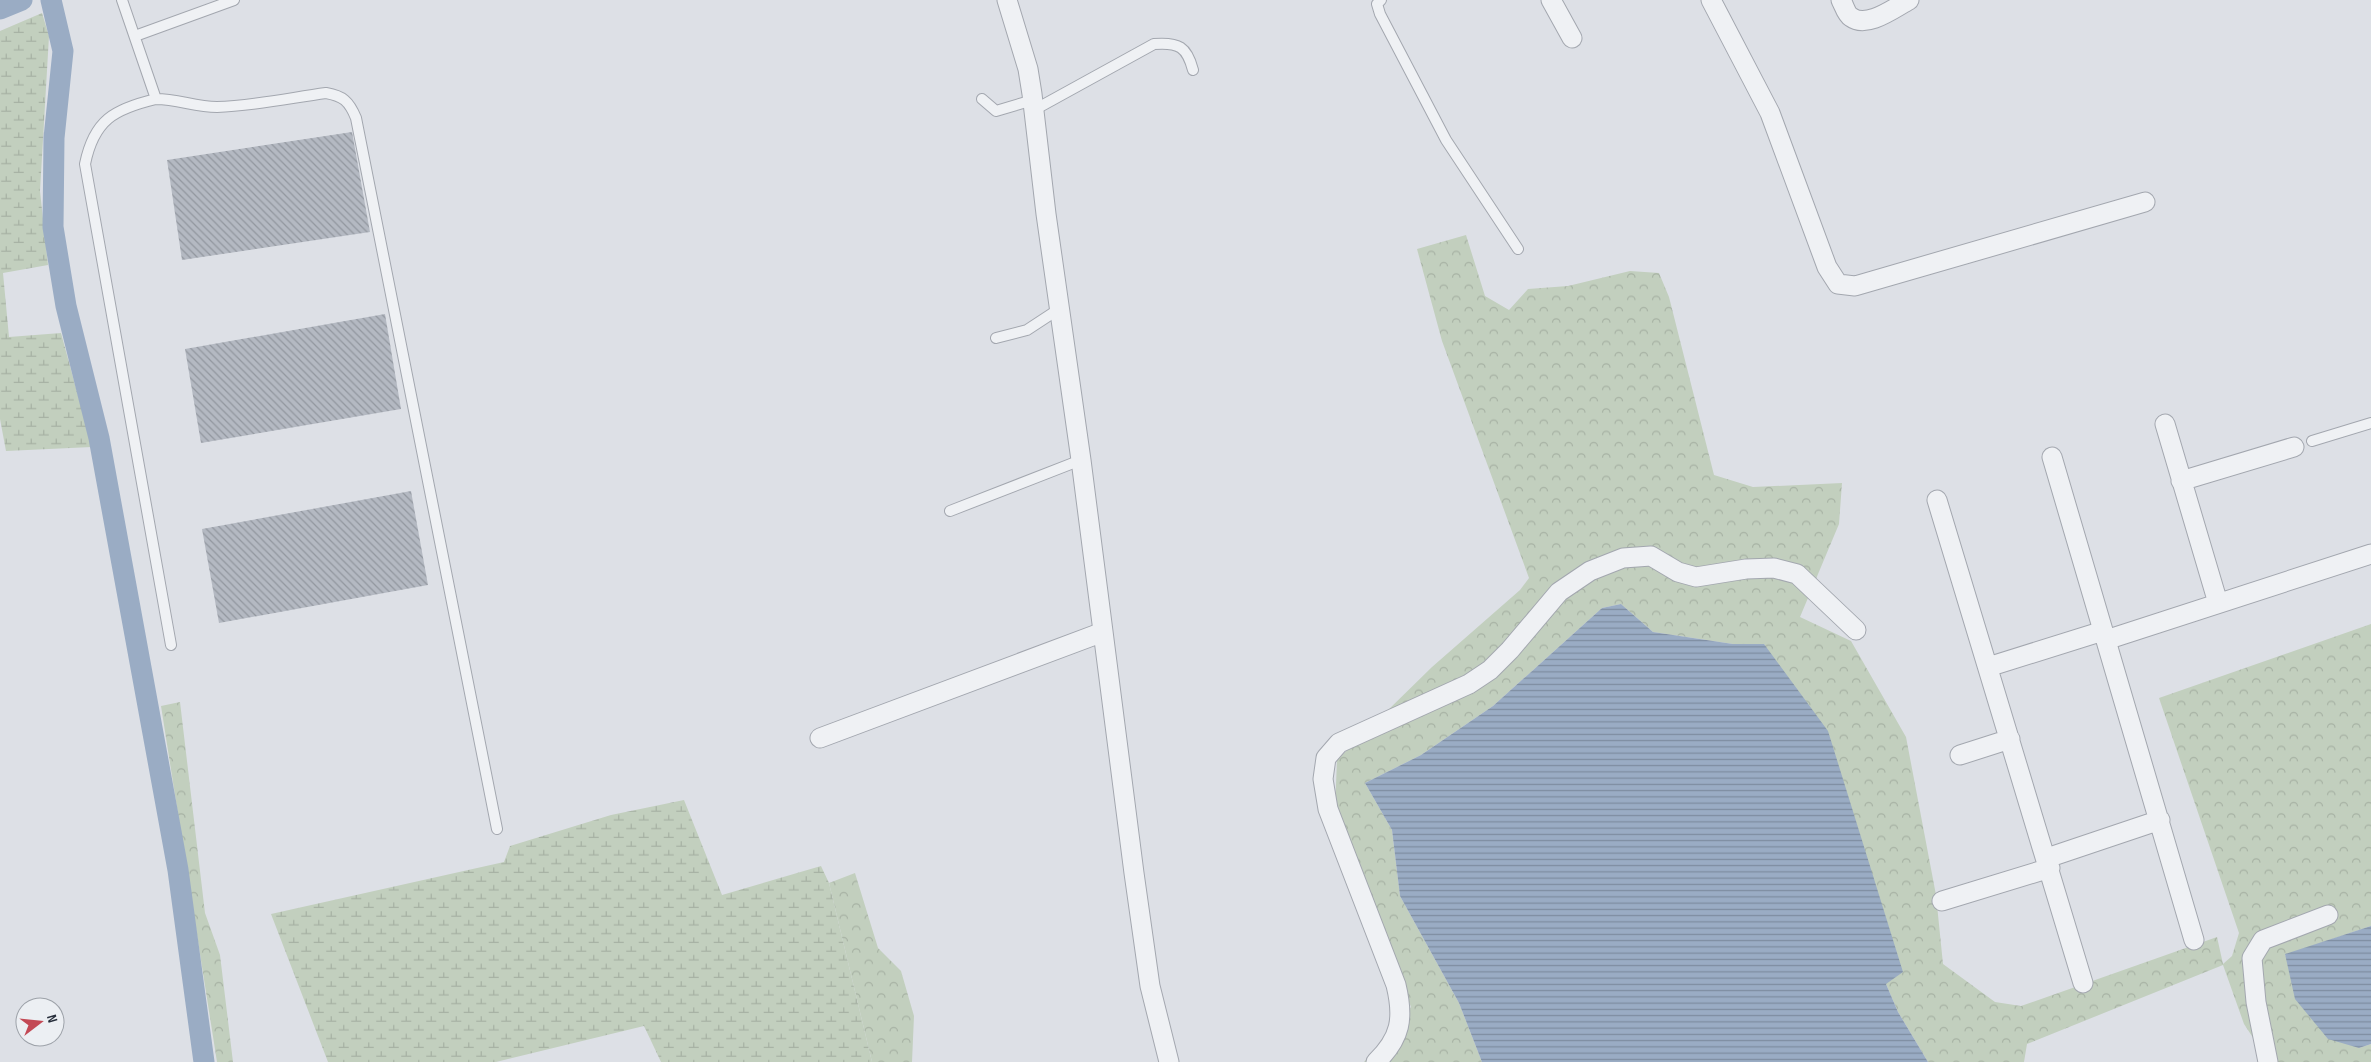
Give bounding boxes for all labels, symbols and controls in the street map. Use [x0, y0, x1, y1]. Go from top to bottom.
north arrow [15, 997, 65, 1047]
text: N [43, 1013, 61, 1024]

